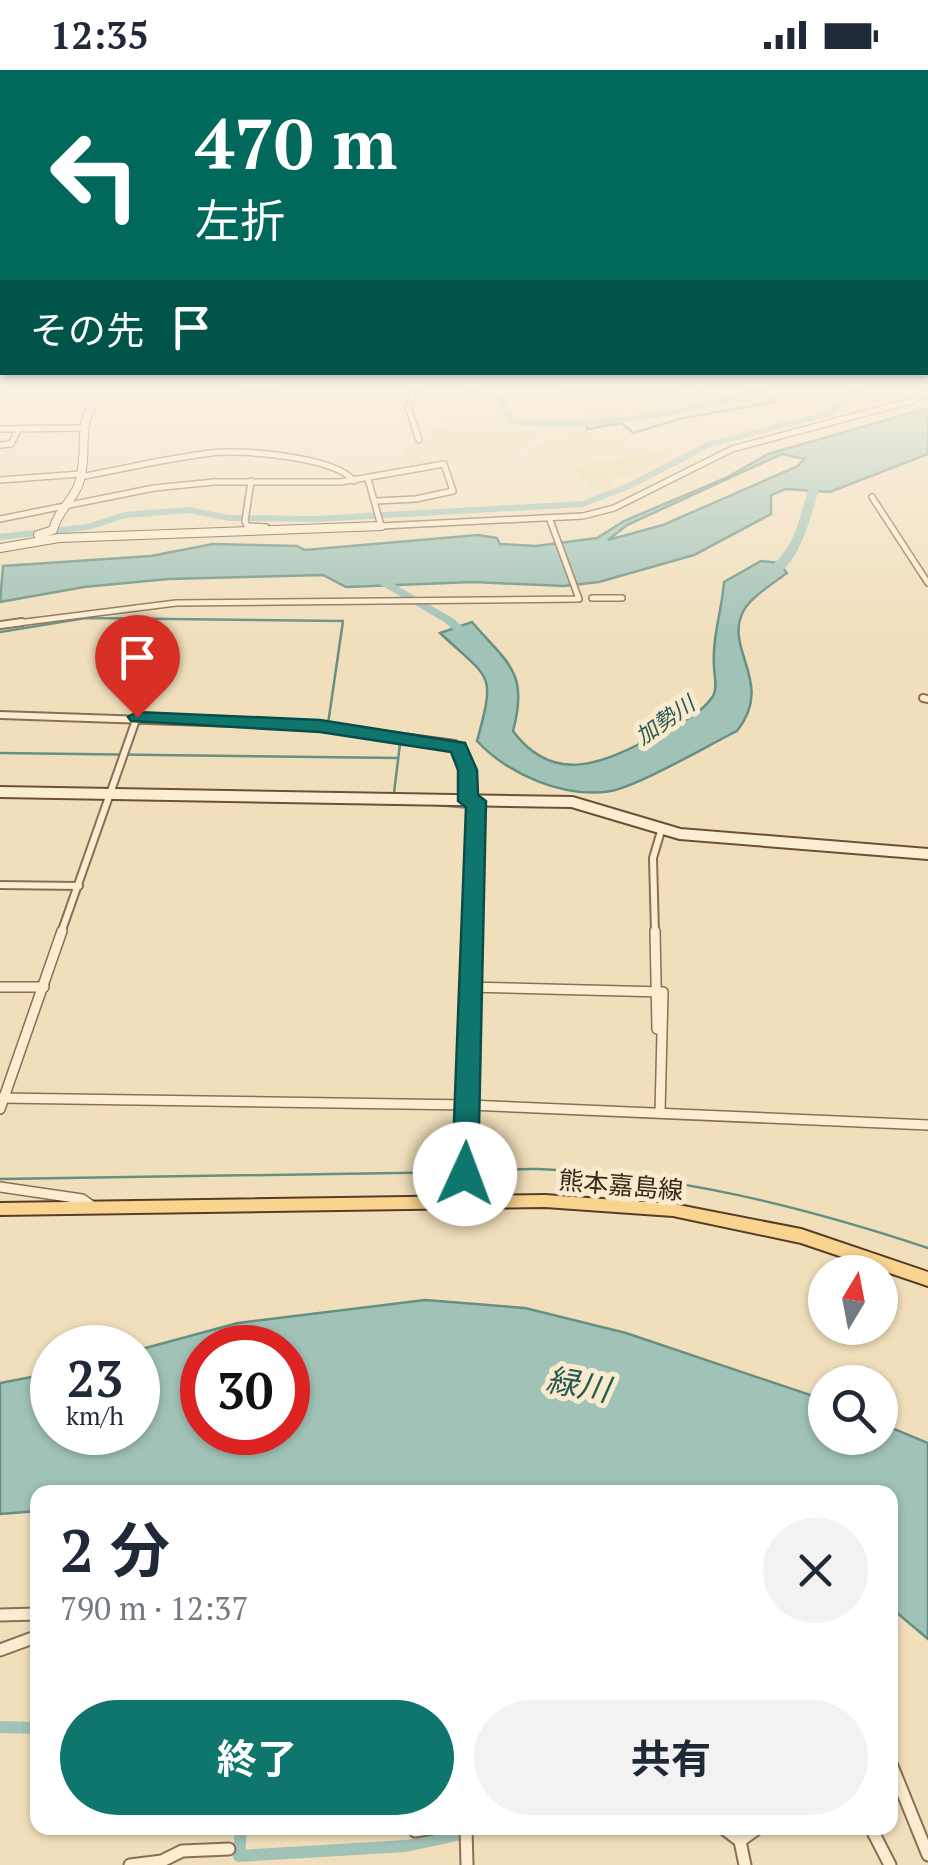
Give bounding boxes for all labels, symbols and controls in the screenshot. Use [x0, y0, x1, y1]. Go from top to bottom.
text: 12:35 [50, 10, 149, 60]
text: 470 m [195, 96, 397, 189]
icon: left [30, 110, 160, 240]
text: 左折 [195, 190, 285, 250]
icon: arrive [164, 300, 219, 355]
text: その先 [30, 305, 144, 355]
pin [95, 615, 180, 718]
icon: arrive [110, 630, 165, 685]
water label: 加勢川 [629, 688, 702, 750]
position arrow [413, 1122, 517, 1226]
street label: 熊本嘉島線 [557, 1163, 685, 1206]
north arrow [808, 1255, 898, 1345]
map controls [808, 1255, 898, 1455]
speed limit sign: 30 [180, 1325, 310, 1455]
text: 23 [67, 1345, 123, 1411]
water label: 緑川 [543, 1358, 616, 1411]
button: search [808, 1365, 898, 1455]
text: km/h [66, 1399, 124, 1432]
text: 2 分 [60, 1510, 170, 1589]
button: close [763, 1518, 868, 1623]
text: 790 m · 12:37 [60, 1587, 248, 1629]
button: 終了 [60, 1700, 454, 1815]
button: 共有 [474, 1700, 868, 1815]

